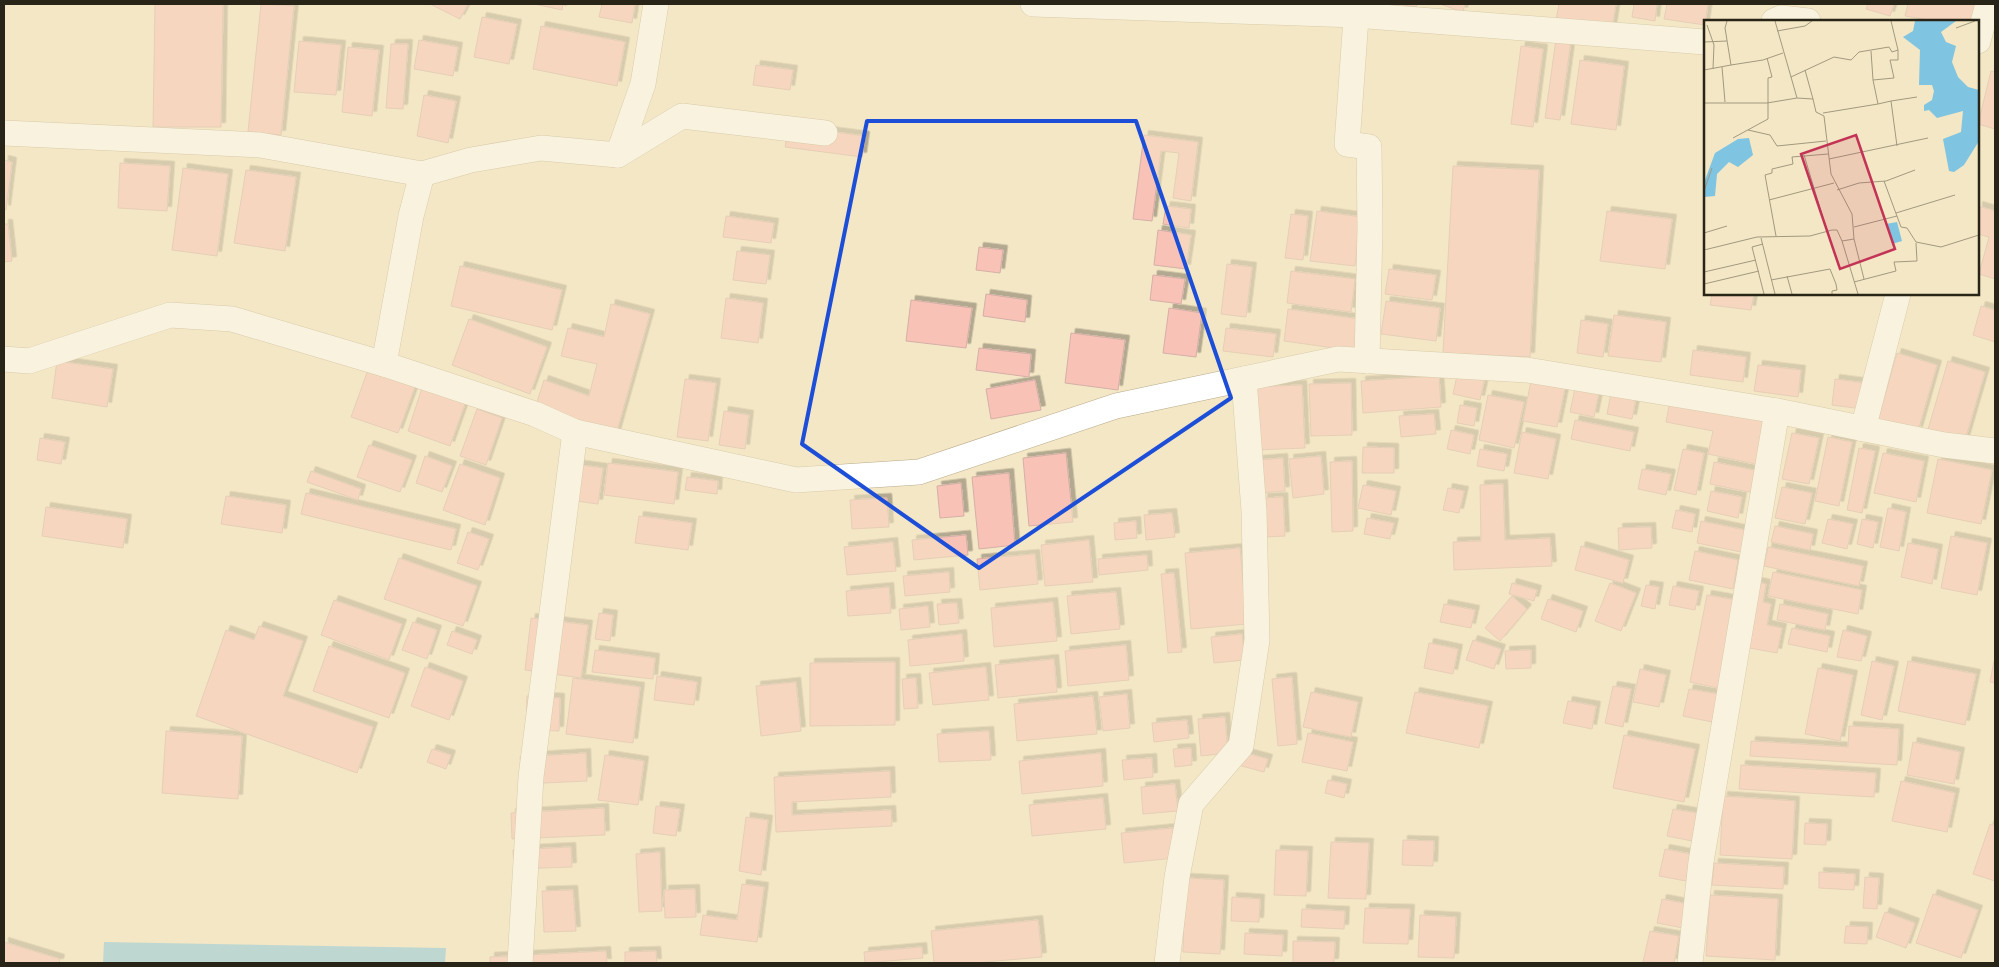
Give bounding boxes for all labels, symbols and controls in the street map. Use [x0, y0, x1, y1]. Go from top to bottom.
inset map [1704, 20, 1979, 295]

